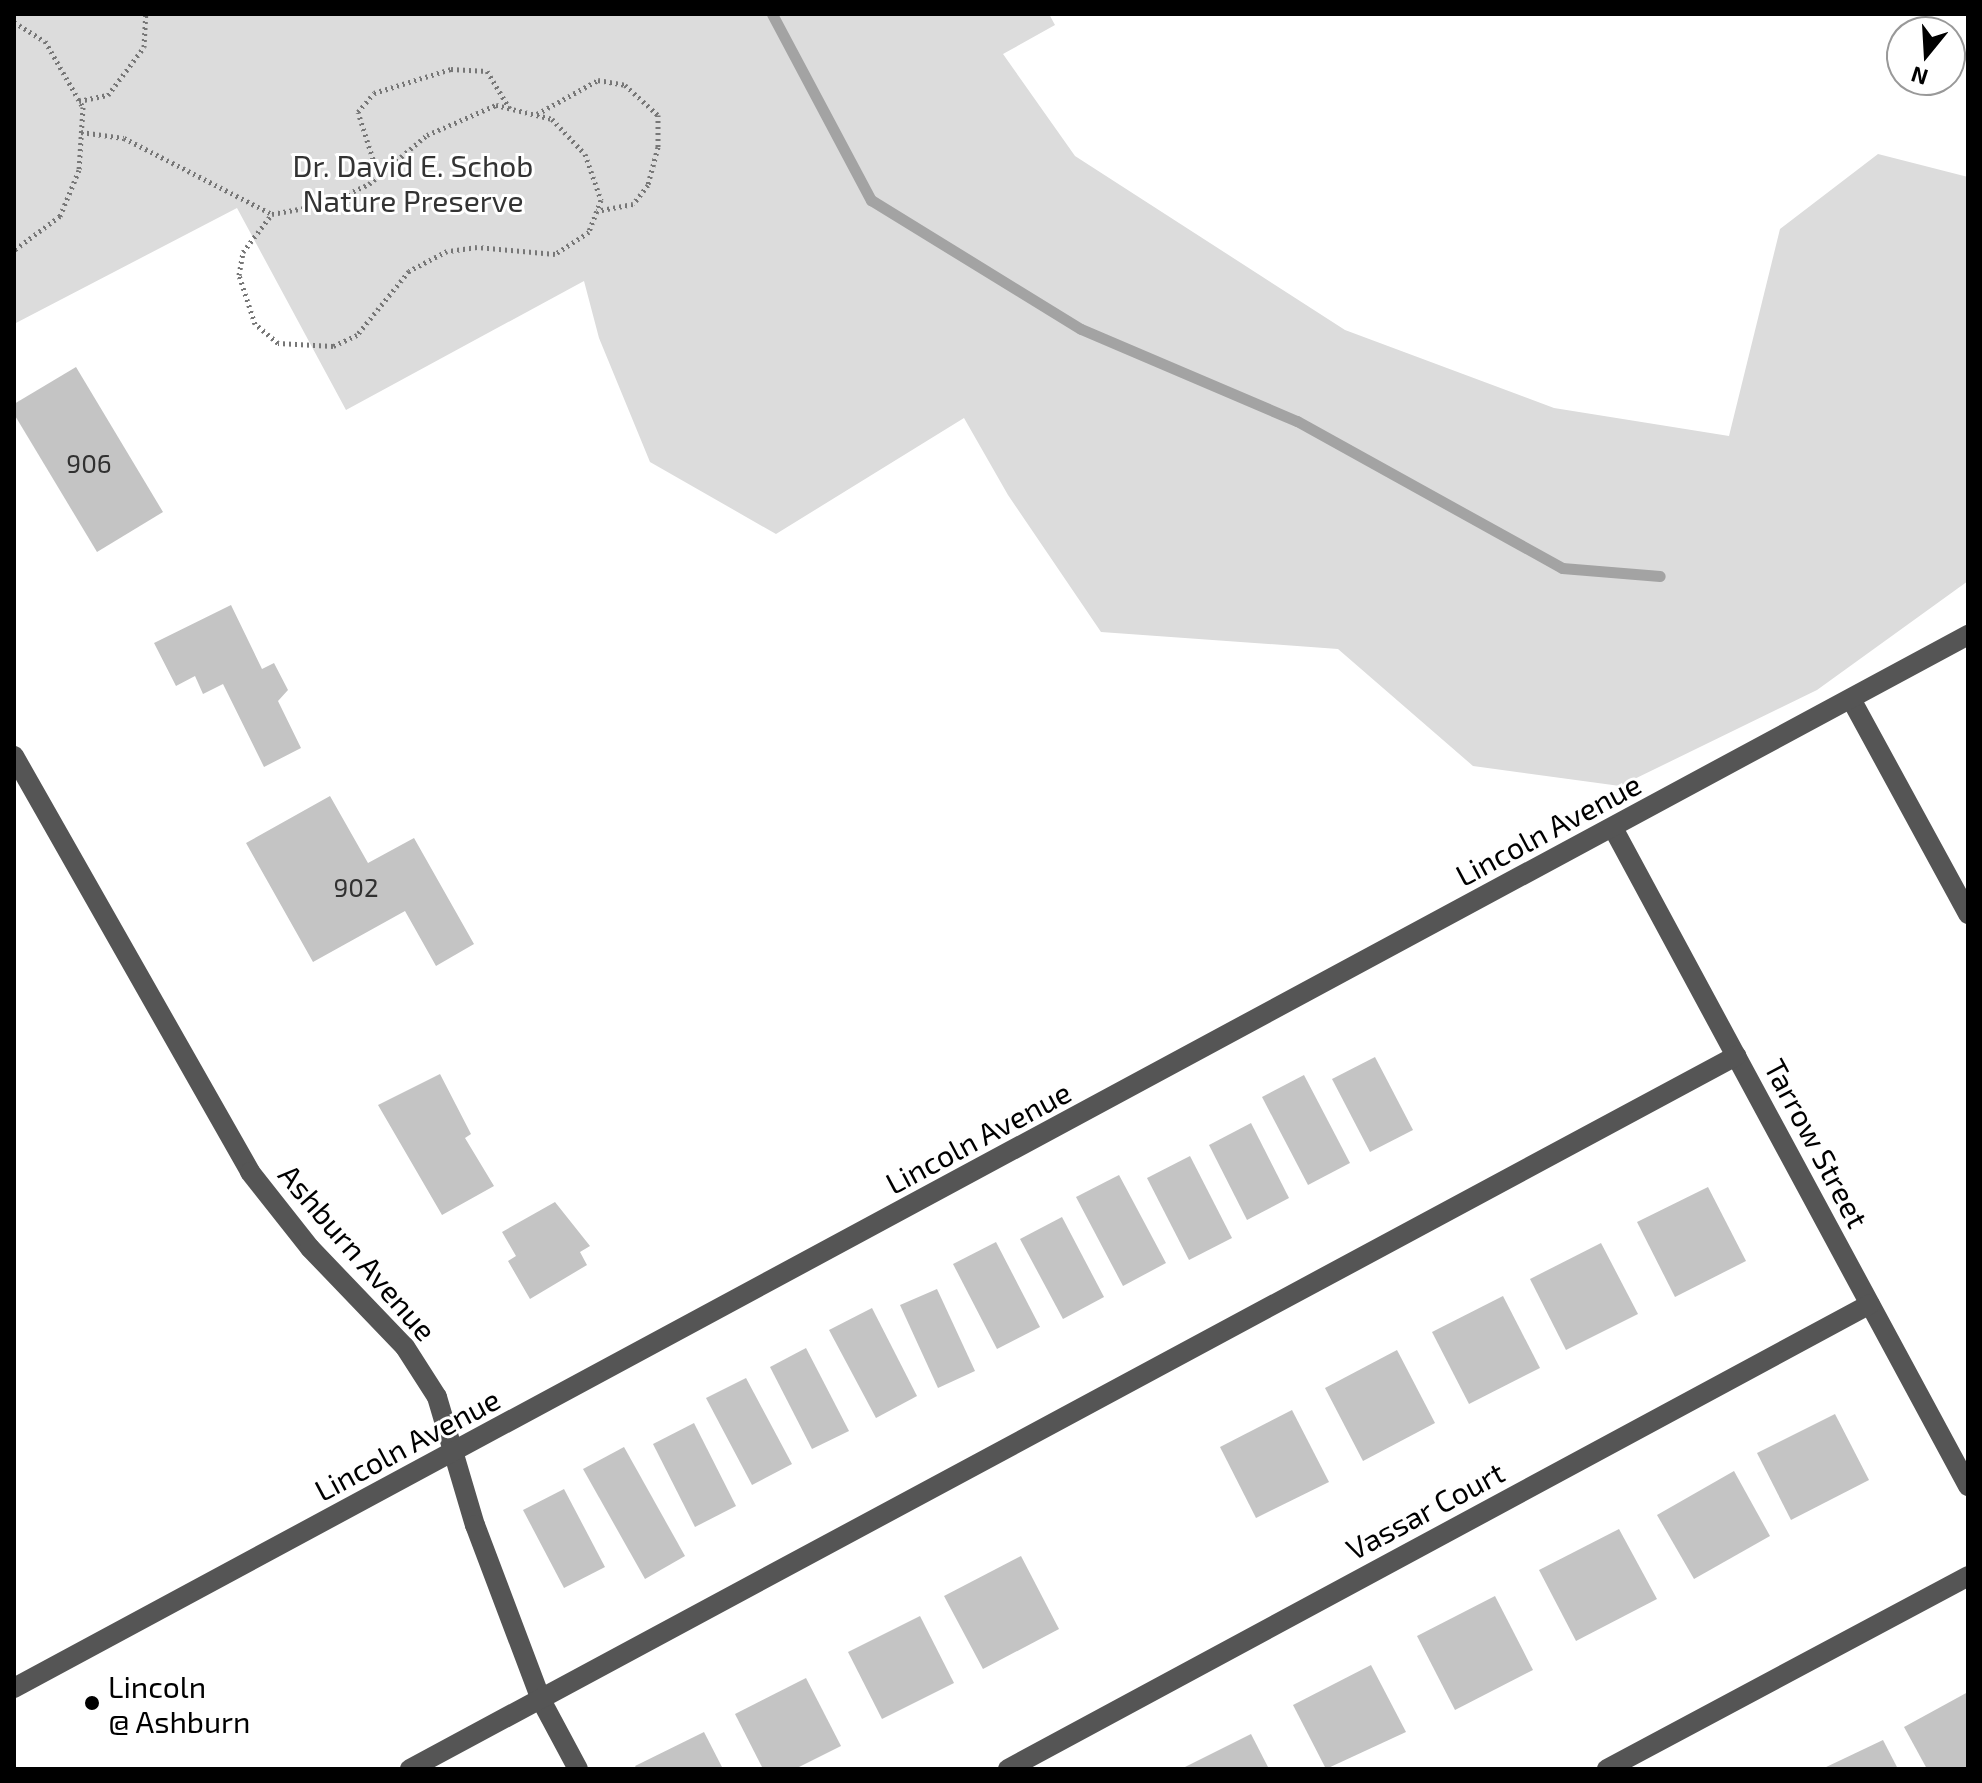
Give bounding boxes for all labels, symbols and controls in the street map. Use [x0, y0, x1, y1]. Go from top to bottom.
north arrow [1886, 16, 1966, 96]
text: N [1908, 62, 1931, 92]
park label: Dr. David E. Schob Nature Preserve [293, 147, 533, 218]
house number: 906 [66, 447, 112, 479]
street label: Lincoln Avenue [1449, 765, 1647, 893]
house number: 902 [333, 871, 379, 903]
street label: Tarrow Street [1757, 1052, 1877, 1234]
street label: Lincoln Avenue [879, 1073, 1077, 1201]
street label: Ashburn Avenue [272, 1156, 444, 1348]
street label: Lincoln Avenue [308, 1380, 506, 1508]
street label: Vassar Court [1340, 1453, 1510, 1567]
place label: Lincoln @ Ashburn [108, 1668, 251, 1738]
marker: Lincoln @ Ashburn [83, 1694, 101, 1712]

